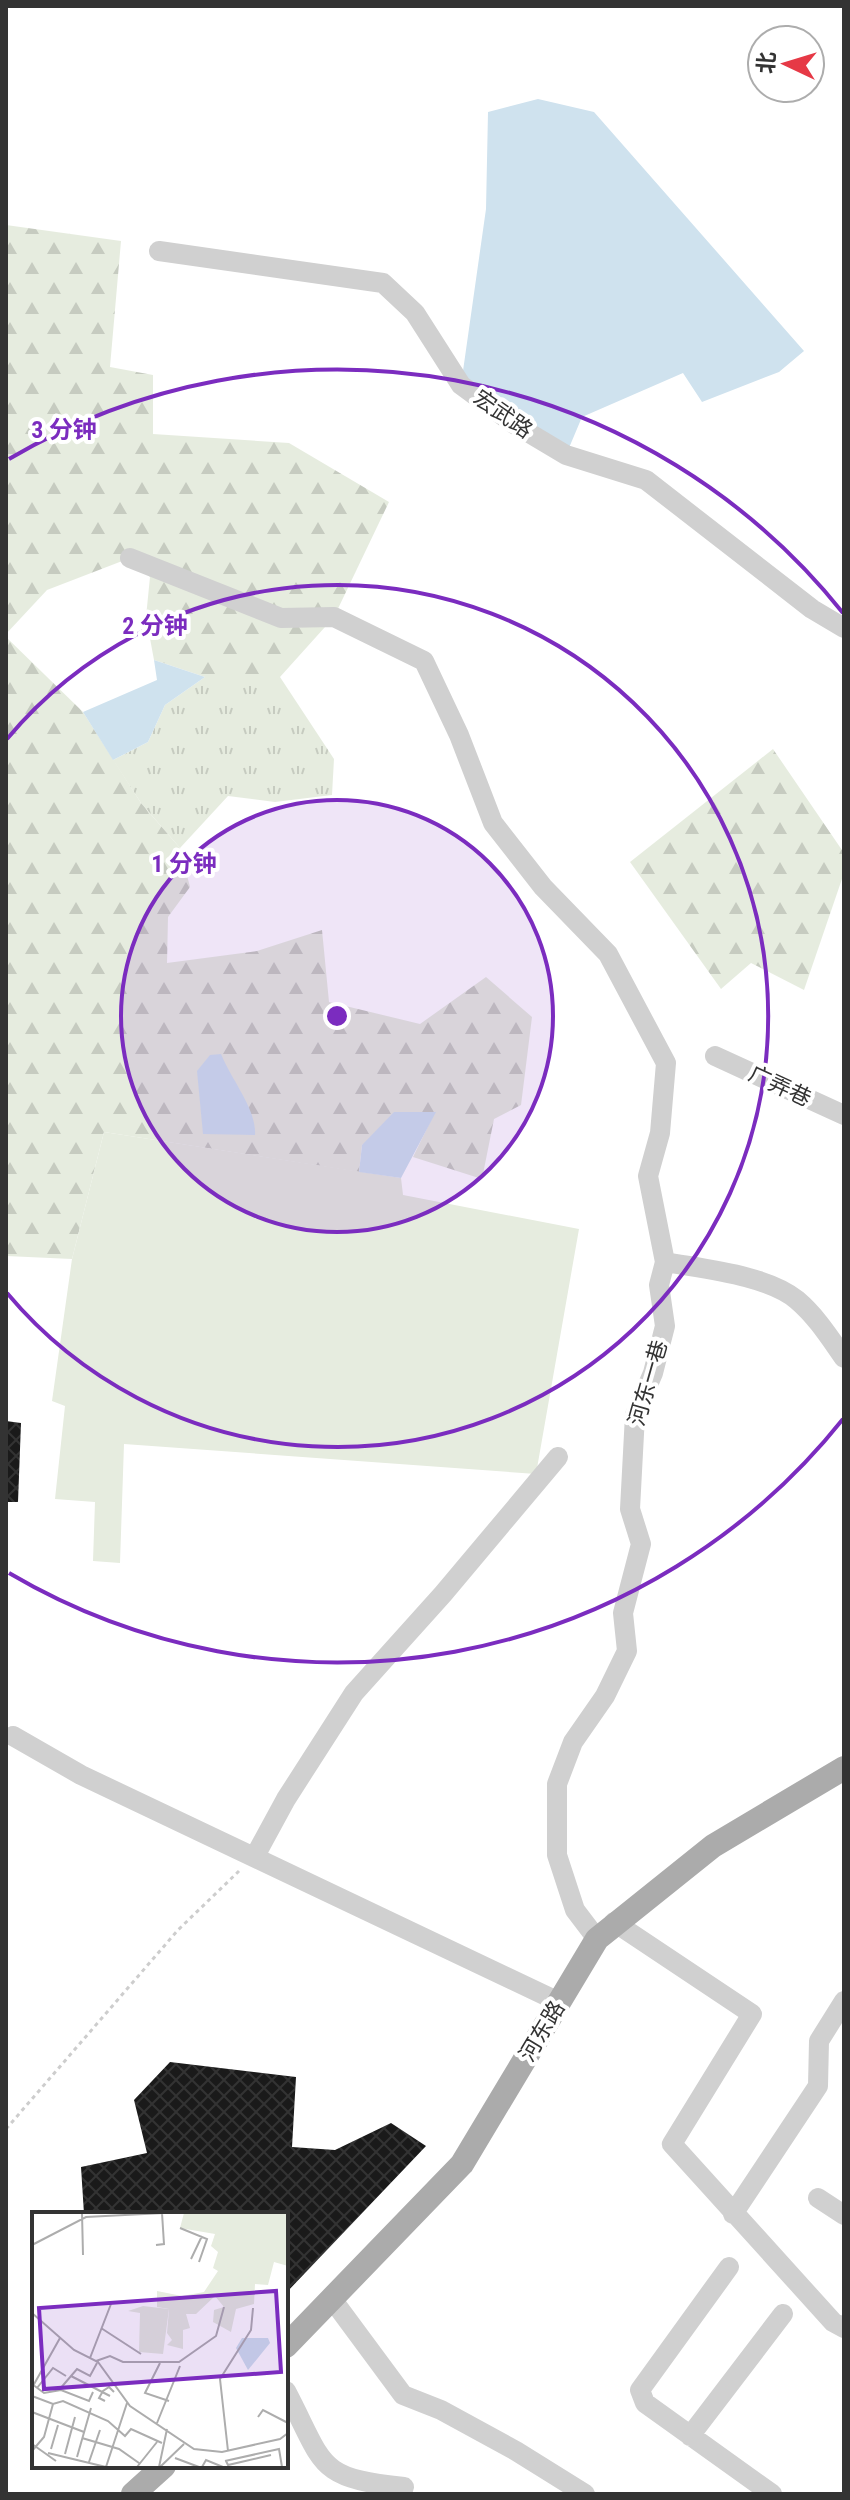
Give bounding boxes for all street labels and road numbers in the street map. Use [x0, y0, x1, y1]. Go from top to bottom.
street label: 宏武路 [469, 385, 537, 443]
street label: 广弄巷 [745, 1061, 815, 1111]
street label: 河东一巷 [624, 1337, 672, 1429]
street label: 河东路 [514, 1996, 570, 2066]

